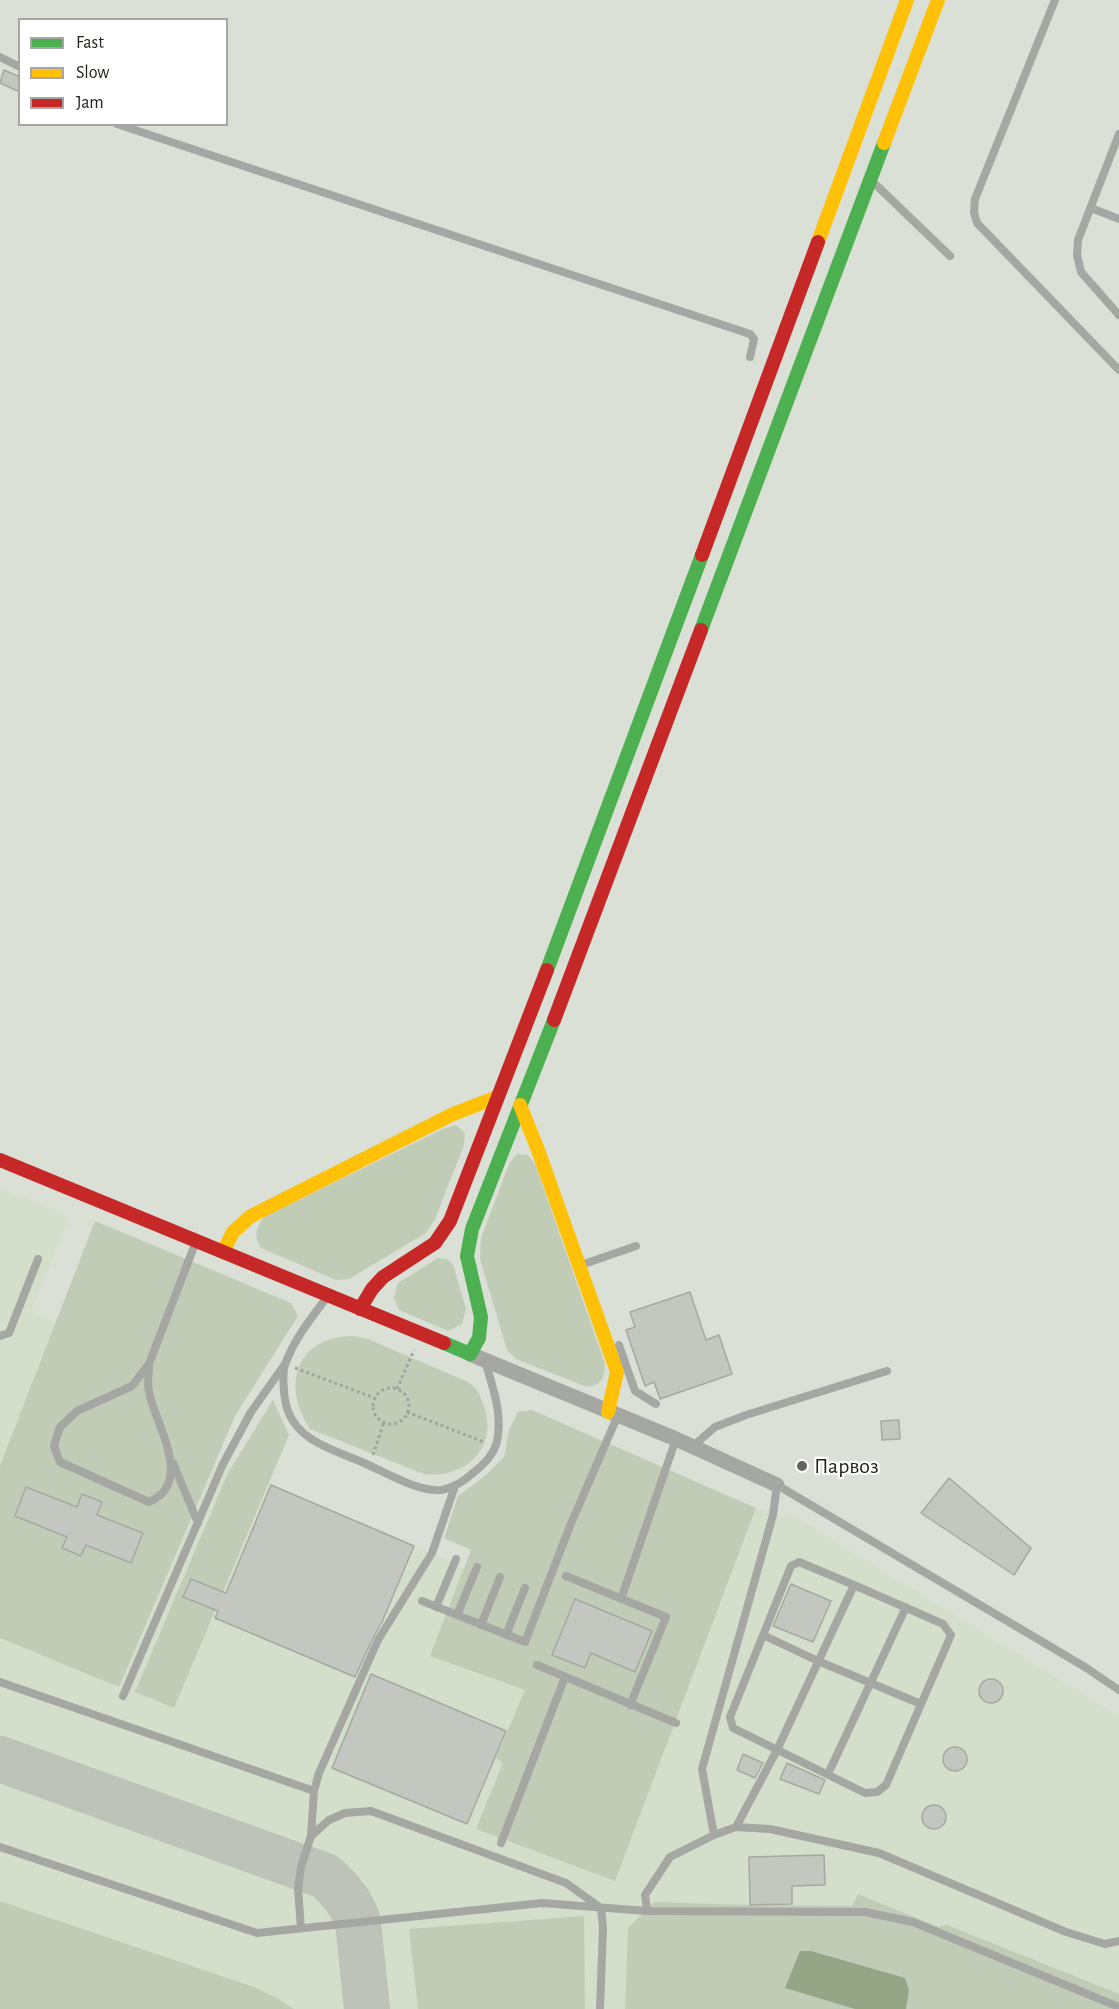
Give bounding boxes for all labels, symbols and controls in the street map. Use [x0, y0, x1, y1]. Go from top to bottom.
legend [18, 18, 228, 126]
text: Fast [76, 34, 104, 52]
text: Slow [76, 64, 109, 82]
text: Jam [76, 94, 104, 112]
place label: Парвоз [814, 1453, 879, 1479]
marker: Парвоз [795, 1459, 809, 1473]

